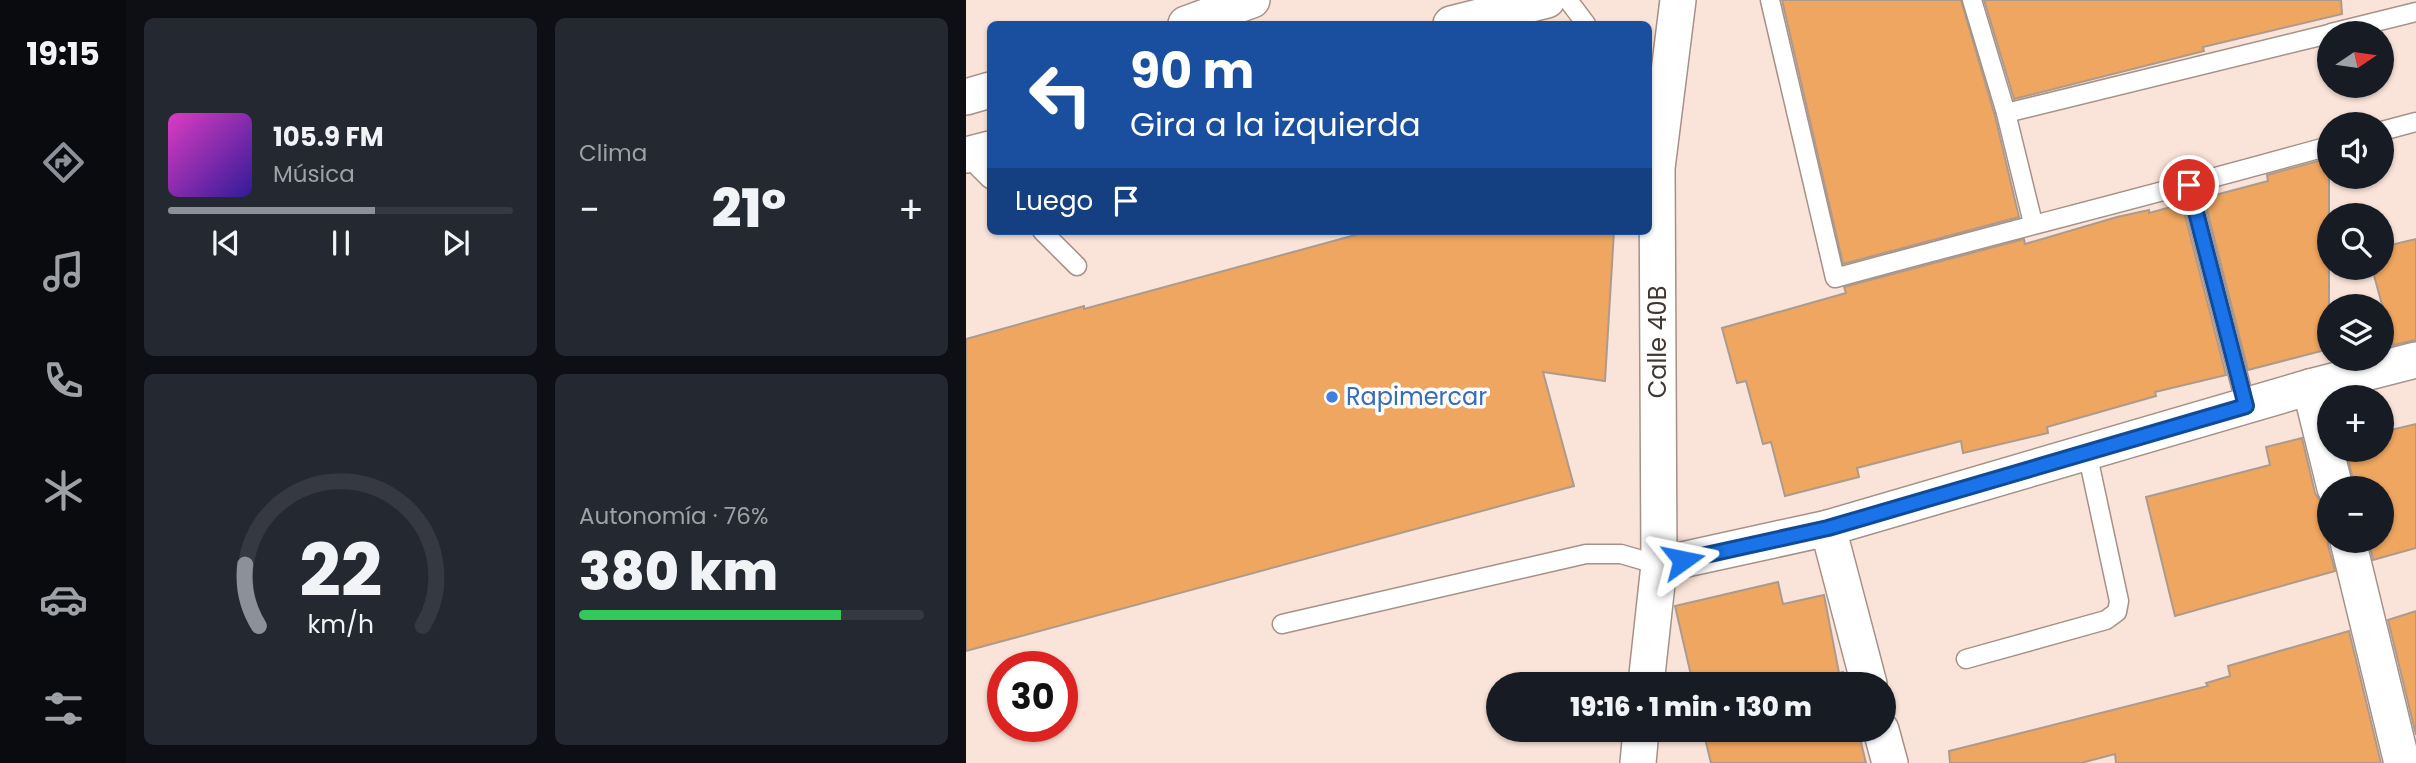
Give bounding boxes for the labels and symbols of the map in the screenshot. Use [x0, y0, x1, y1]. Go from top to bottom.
north arrow [2317, 21, 2394, 98]
pin [2159, 155, 2219, 215]
street label: Calle 40B [1641, 286, 1674, 398]
place label: Rapimercar [1346, 380, 1487, 413]
marker: Rapimercar [1324, 389, 1340, 405]
position arrow [1646, 523, 1720, 597]
speed limit sign: 30 [987, 651, 1078, 742]

